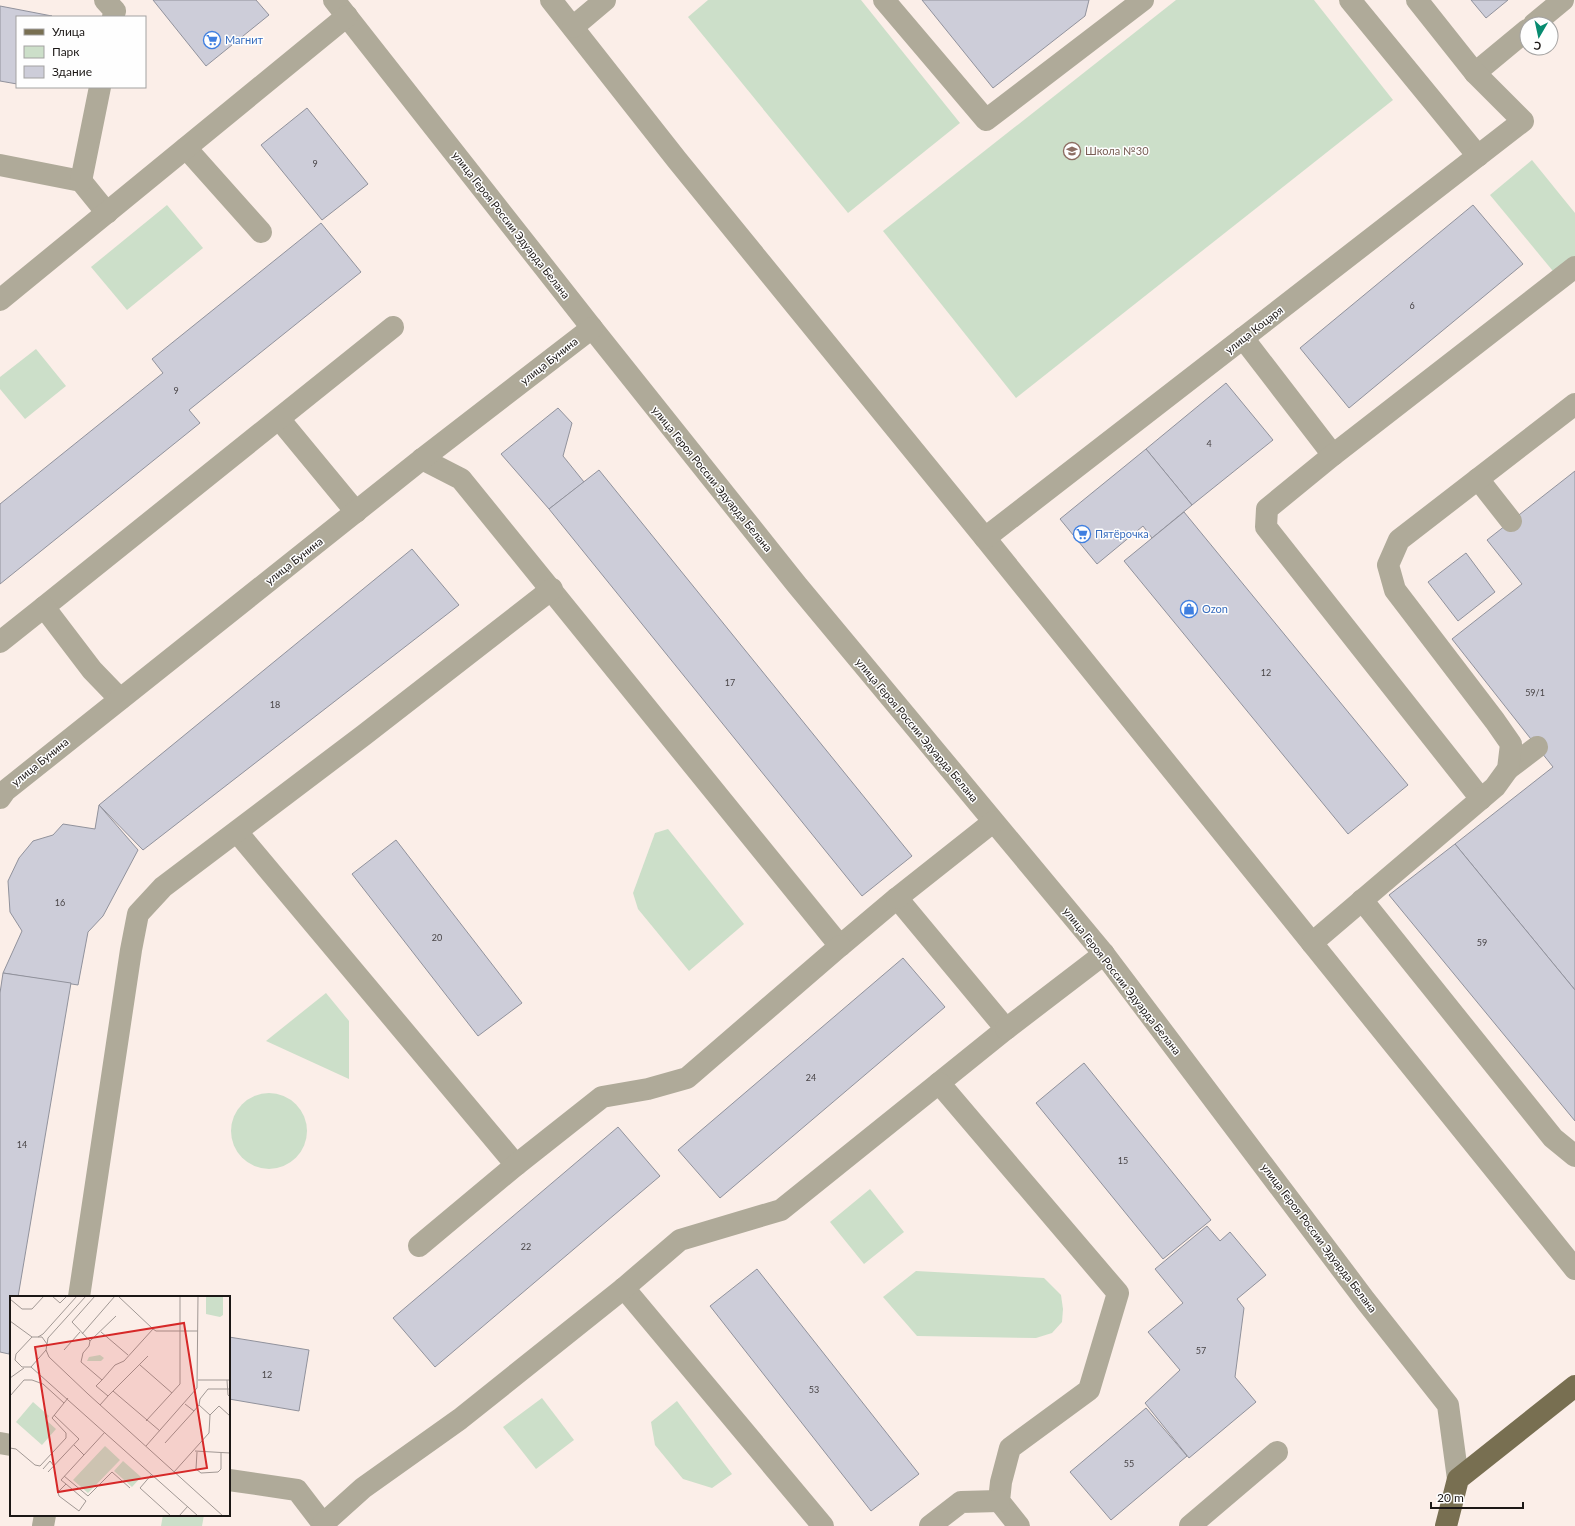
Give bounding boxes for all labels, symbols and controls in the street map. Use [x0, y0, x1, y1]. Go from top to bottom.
legend [16, 16, 146, 88]
north arrow [1519, 16, 1559, 56]
text: Улица [52, 24, 85, 39]
supermarket icon: Магнит [202, 30, 222, 50]
place label: Магнит [225, 33, 264, 46]
text: С [1532, 39, 1542, 53]
text: Парк [52, 44, 80, 59]
text: Здание [52, 64, 92, 79]
school or university icon: Школа №30 [1062, 141, 1082, 161]
place label: Школа №30 [1085, 144, 1149, 157]
street label: улица Героя России Эдуарда Белана [450, 148, 573, 301]
house number: 9 [312, 158, 318, 169]
house number: 6 [1409, 300, 1415, 311]
street label: улица Коцаря [1222, 303, 1285, 356]
street label: улица Бунина [517, 334, 580, 387]
house number: 9 [173, 385, 179, 396]
street label: улица Героя России Эдуарда Белана [650, 403, 775, 554]
house number: 4 [1206, 438, 1212, 449]
supermarket icon: Пятёрочка [1072, 524, 1092, 544]
place label: Пятёрочка [1095, 527, 1149, 540]
street label: улица Бунина [262, 534, 325, 587]
shop icon: Ozon [1179, 599, 1199, 619]
place label: Ozon [1202, 602, 1228, 615]
street label: улица Героя России Эдуарда Белана [853, 655, 981, 804]
house number: 12 [1261, 667, 1271, 678]
house number: 17 [725, 677, 735, 688]
house number: 59/1 [1525, 687, 1545, 698]
house number: 18 [270, 699, 280, 710]
street label: улица Бунина [9, 735, 71, 788]
house number: 16 [55, 897, 65, 908]
street label: улица Героя России Эдуарда Белана [1061, 904, 1184, 1057]
house number: 20 [432, 932, 442, 943]
house number: 59 [1477, 937, 1487, 948]
house number: 24 [806, 1072, 816, 1083]
house number: 14 [17, 1139, 27, 1150]
house number: 15 [1118, 1155, 1128, 1166]
street label: улица Героя России Эдуарда Белана [1259, 1161, 1380, 1315]
house number: 22 [521, 1241, 531, 1252]
inset map [10, 1296, 230, 1516]
house number: 57 [1196, 1345, 1206, 1356]
house number: 12 [262, 1369, 272, 1380]
house number: 53 [809, 1384, 819, 1395]
house number: 55 [1124, 1458, 1134, 1469]
scale bar [1431, 1484, 1523, 1510]
text: 20 m [1437, 1490, 1464, 1505]

